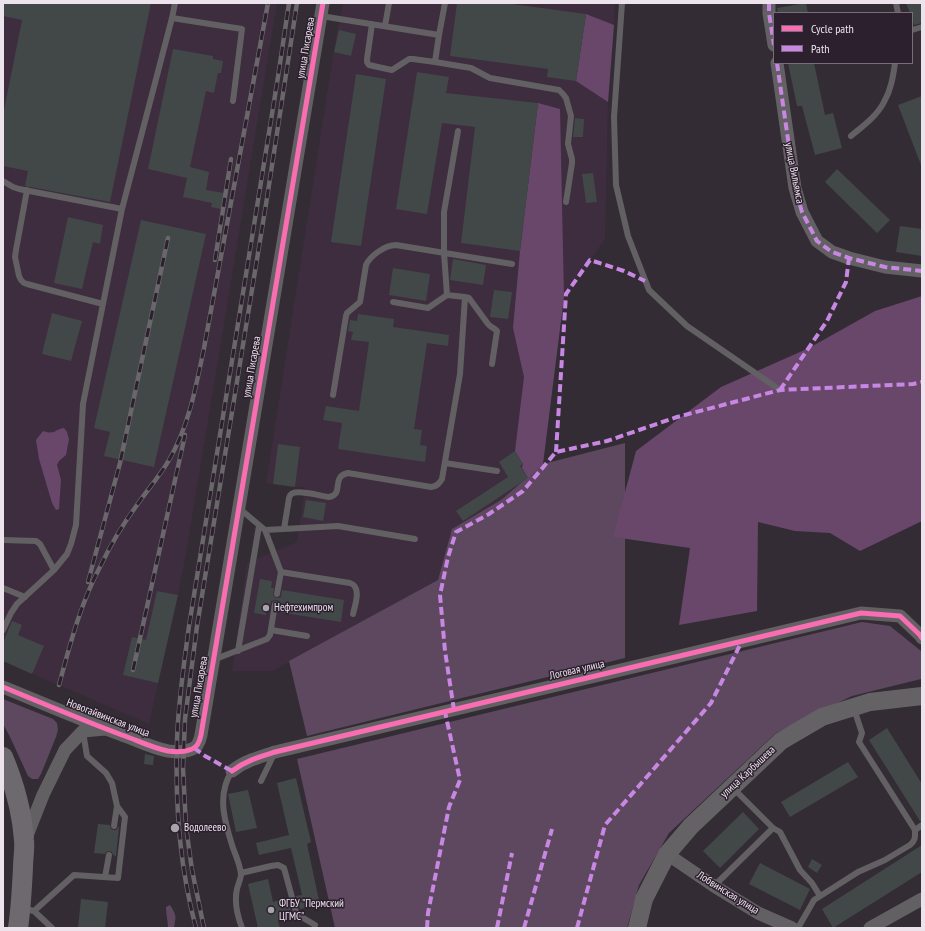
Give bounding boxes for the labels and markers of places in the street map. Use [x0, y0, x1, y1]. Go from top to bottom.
place label: Нефтехимпром [274, 601, 333, 615]
marker: Нефтехимпром [261, 603, 271, 613]
place label: Водолеево [184, 821, 226, 835]
marker: Водолеево [169, 822, 181, 834]
place label: ФГБУ "Пермский ЦГМС" [279, 897, 344, 923]
marker: ФГБУ "Пермский ЦГМС" [266, 905, 276, 915]

